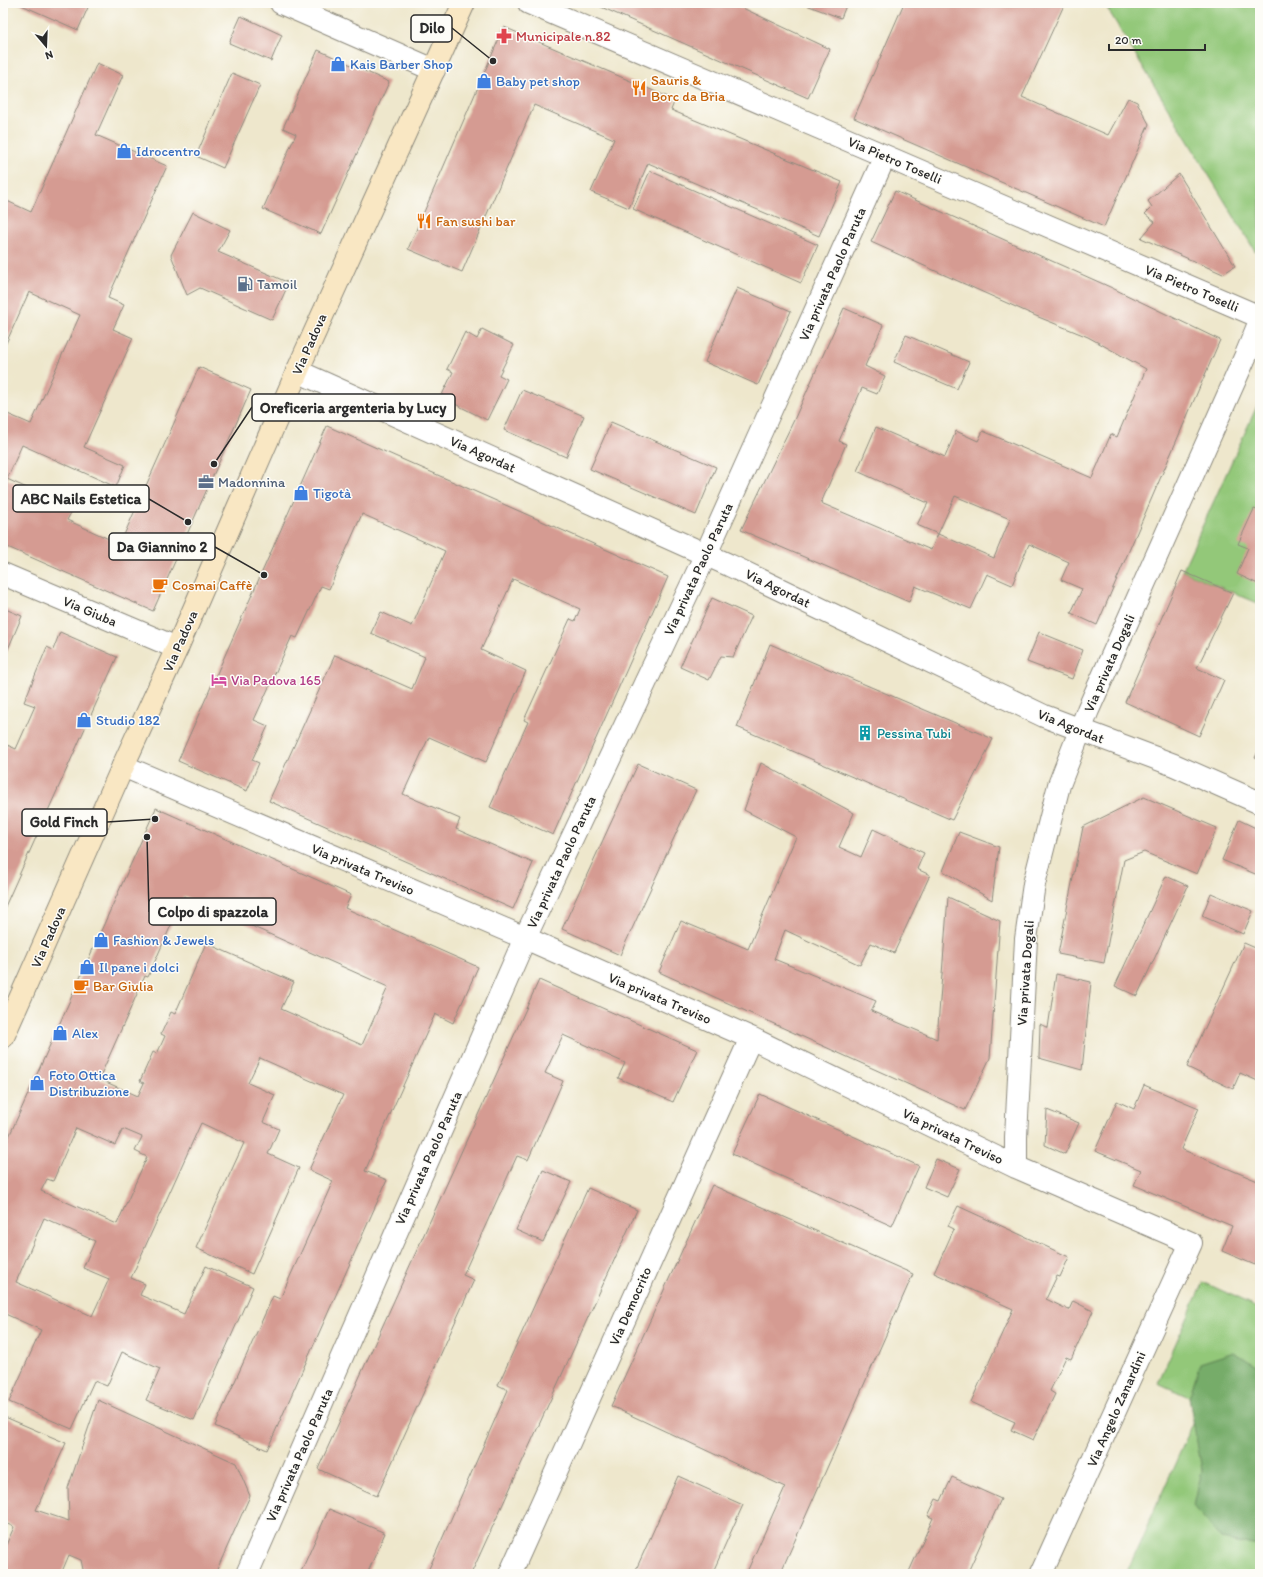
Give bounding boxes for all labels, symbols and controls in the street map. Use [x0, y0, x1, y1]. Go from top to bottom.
callout: Dilo [411, 15, 452, 42]
text: Dilo [419, 19, 445, 37]
north arrow [26, 26, 66, 66]
scale bar [1109, 26, 1205, 52]
pharmacy icon: Municipale n.82 [495, 27, 513, 45]
place label: Municipale n.82 [516, 28, 611, 45]
text: 20 m [1115, 33, 1142, 47]
text: N [43, 48, 55, 62]
shop icon: Kais Barber Shop [329, 55, 347, 73]
place label: Kais Barber Shop [350, 56, 453, 73]
shop icon: Baby pet shop [475, 72, 493, 90]
place label: Sauris & Borc da Bria [651, 72, 726, 105]
place label: Baby pet shop [496, 73, 580, 90]
restaurant icon: Sauris & Borc da Bria [630, 79, 648, 97]
street label: Via Pietro Toselli [845, 133, 944, 188]
shop icon: Idrocentro [115, 142, 133, 160]
place label: Idrocentro [136, 143, 200, 160]
street label: Via privata Paolo Paruta [795, 205, 870, 344]
restaurant icon: Fan sushi bar [415, 212, 433, 230]
place label: Fan sushi bar [436, 213, 516, 230]
street label: Via Pietro Toselli [1142, 261, 1241, 316]
fuel station icon: Tamoil [236, 275, 254, 293]
place label: Tamoil [257, 276, 297, 293]
street label: Via Padova [288, 311, 331, 378]
callout: Oreficeria argenteria by Lucy [252, 394, 455, 421]
text: Oreficeria argenteria by Lucy [260, 399, 447, 418]
street label: Via Agordat [447, 432, 518, 477]
office icon: Madonnina [197, 473, 215, 491]
place label: Madonnina [218, 474, 286, 491]
shop icon: Tigotà [292, 484, 310, 502]
callout: ABC Nails Estetica [13, 485, 149, 512]
place label: Tigotà [313, 485, 352, 502]
text: ABC Nails Estetica [20, 490, 141, 508]
street label: Via privata Paolo Paruta [660, 500, 737, 638]
callout: Da Giannino 2 [109, 533, 215, 560]
text: Da Giannino 2 [117, 538, 208, 556]
street label: Via Agordat [742, 565, 813, 612]
cafe icon: Cosmai Caffè [151, 576, 169, 594]
place label: Cosmai Caffè [172, 577, 253, 594]
street label: Via Giuba [60, 593, 119, 630]
street label: Via Padova [159, 608, 202, 675]
street label: Via privata Dogali [1080, 612, 1139, 715]
hotel icon: Via Padova 165 [210, 671, 228, 689]
place label: Via Padova 165 [231, 672, 321, 689]
street label: Via Agordat [1035, 705, 1107, 748]
shop icon: Studio 182 [75, 711, 93, 729]
place label: Studio 182 [96, 712, 160, 729]
building icon: Pessina Tubi [856, 724, 874, 742]
place label: Pessina Tubi [877, 725, 951, 742]
street label: Via privata Paolo Paruta [523, 793, 600, 931]
callout: Gold Finch [22, 809, 107, 836]
text: Gold Finch [30, 813, 99, 831]
street label: Via privata Treviso [309, 840, 417, 899]
callout: Colpo di spazzola [149, 898, 276, 925]
text: Colpo di spazzola [158, 903, 269, 922]
street label: Via Padova [27, 904, 70, 971]
street label: Via privata Dogali [1013, 920, 1038, 1026]
shop icon: Fashion & Jewels [92, 931, 110, 949]
place label: Fashion & Jewels [113, 932, 214, 949]
shop icon: Il pane i dolci [78, 958, 96, 976]
place label: Il pane i dolci [99, 959, 179, 976]
street label: Via privata Treviso [606, 969, 714, 1028]
cafe icon: Bar Giulia [72, 977, 90, 995]
place label: Bar Giulia [93, 978, 154, 995]
shop icon: Alex [51, 1024, 69, 1042]
place label: Alex [72, 1025, 99, 1042]
place label: Foto Ottica Distribuzione [49, 1067, 130, 1100]
shop icon: Foto Ottica Distribuzione [28, 1074, 46, 1092]
street label: Via privata Paolo Paruta [391, 1089, 466, 1228]
street label: Via privata Treviso [899, 1105, 1006, 1168]
street label: Via Democrito [606, 1264, 655, 1348]
street label: Via Angelo Zanardini [1083, 1349, 1150, 1470]
street label: Via privata Paolo Paruta [262, 1386, 337, 1525]

